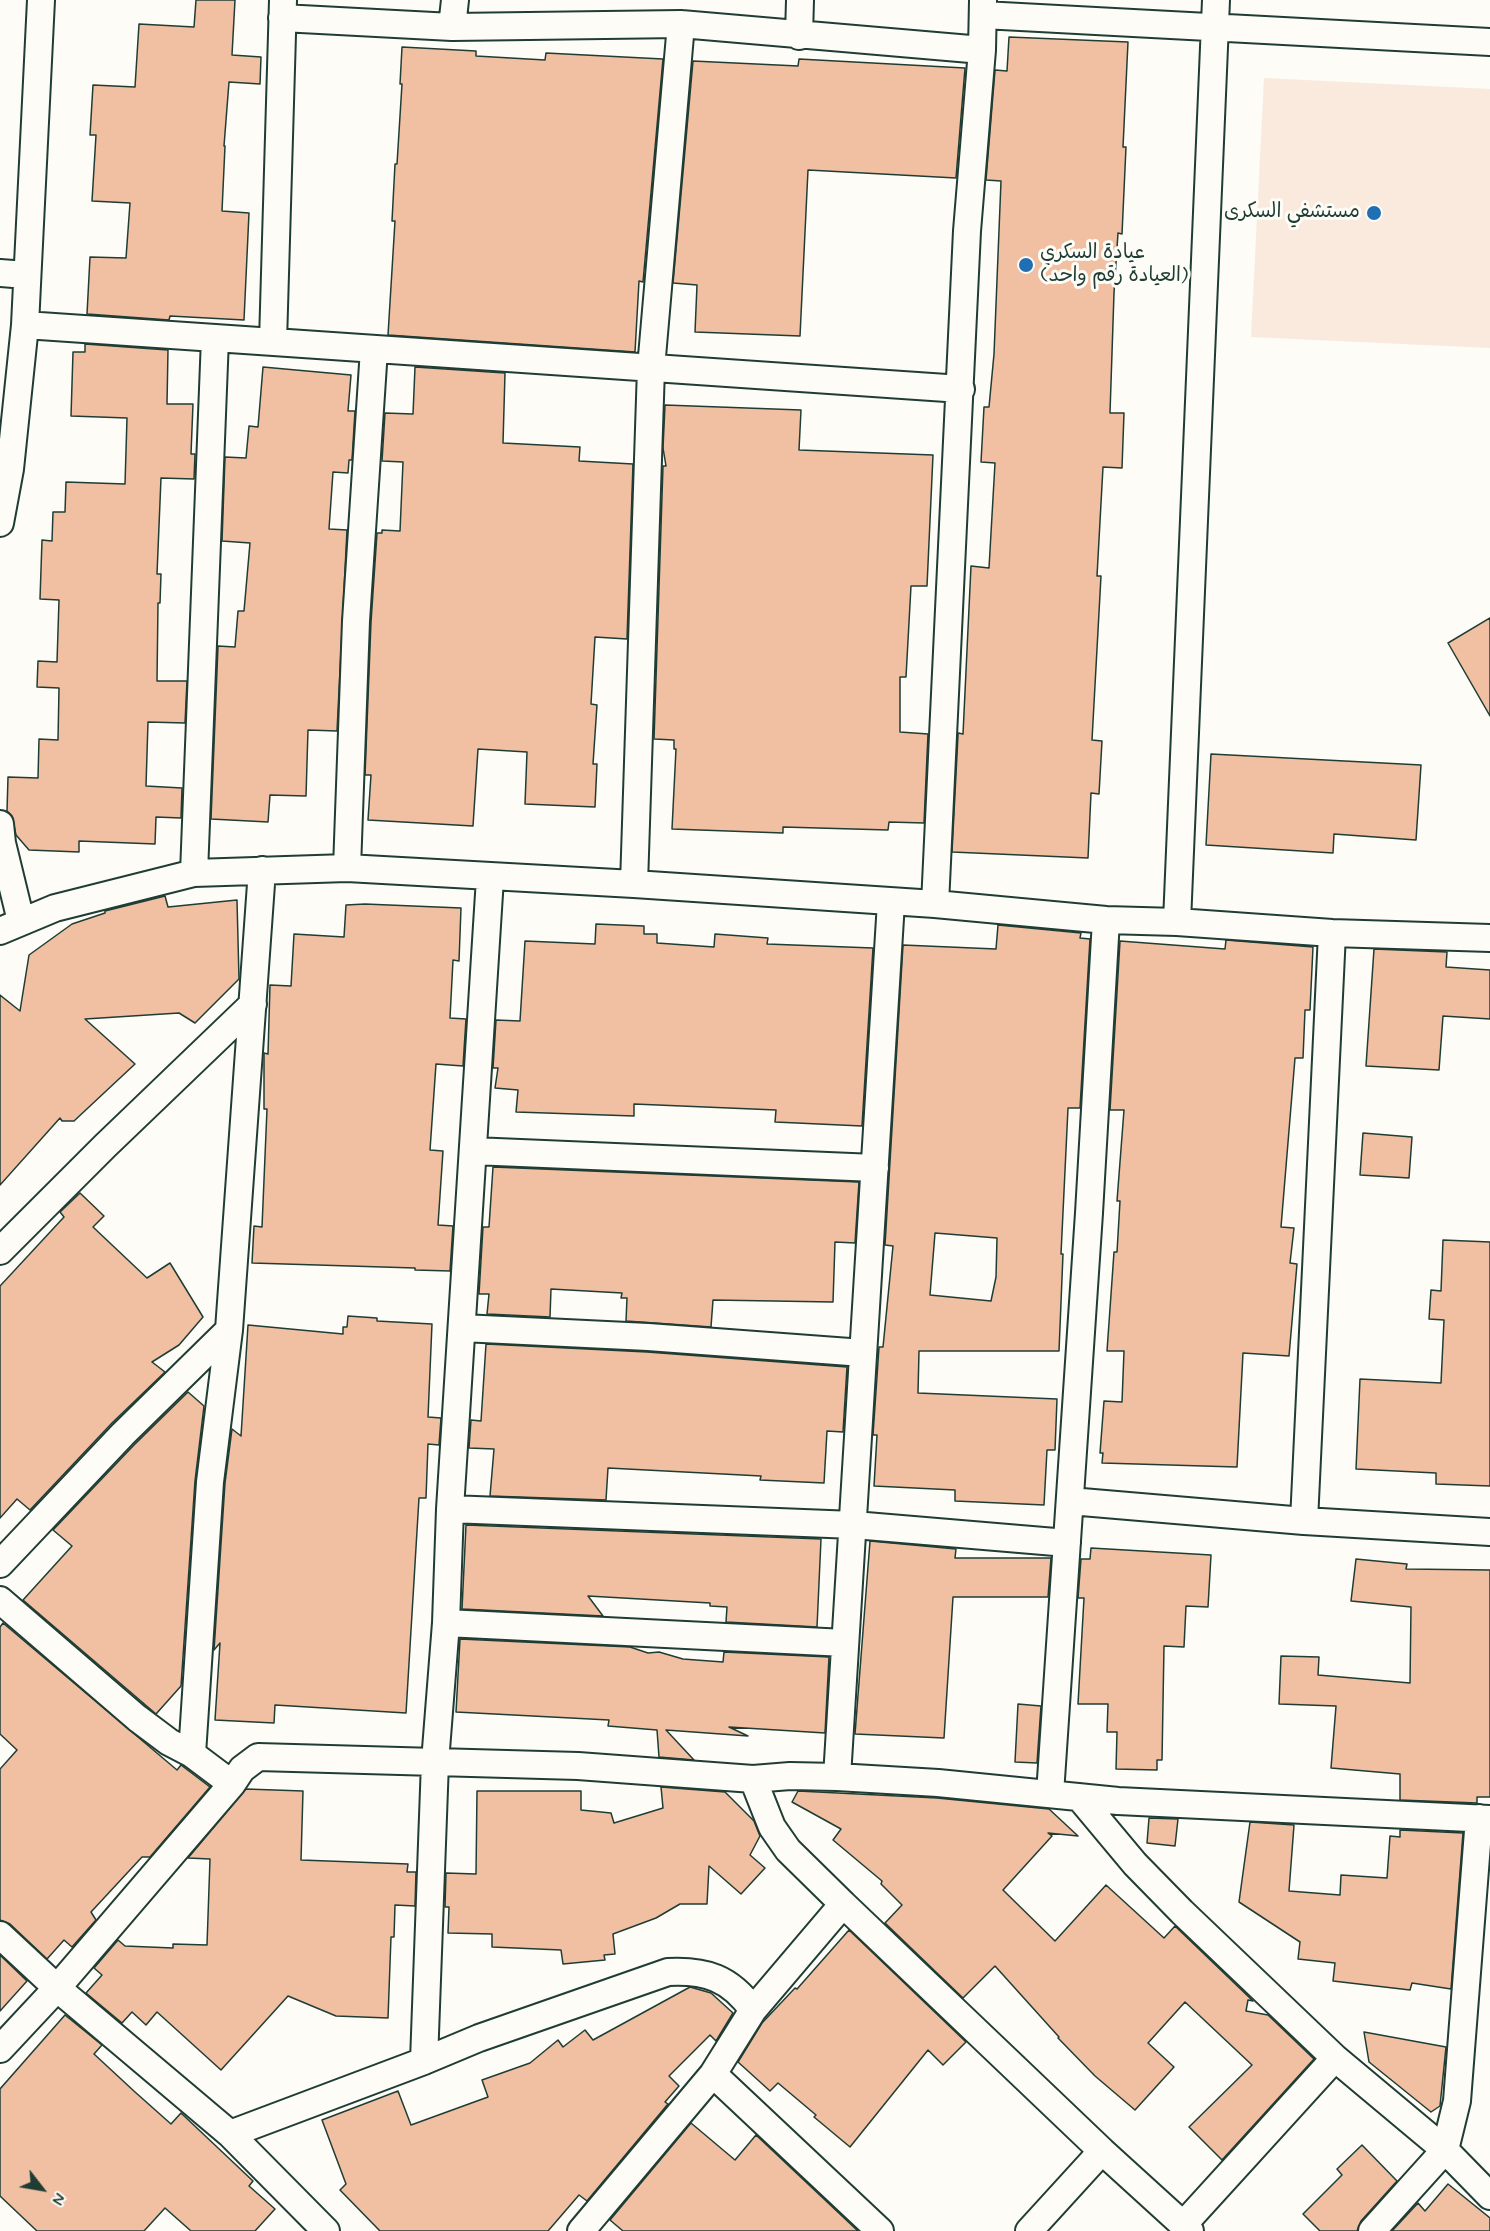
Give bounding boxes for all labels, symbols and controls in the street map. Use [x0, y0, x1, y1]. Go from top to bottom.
place label: مستشفي السكرى [1224, 201, 1360, 225]
marker: مستشفي السكرى [1365, 204, 1383, 222]
place label: عيادة السكري (العيادة رقم واحد) [1040, 242, 1188, 289]
marker: عيادة السكري (العيادة رقم واحد) [1017, 256, 1035, 274]
north arrow [12, 2159, 72, 2219]
text: N [46, 2189, 70, 2209]

